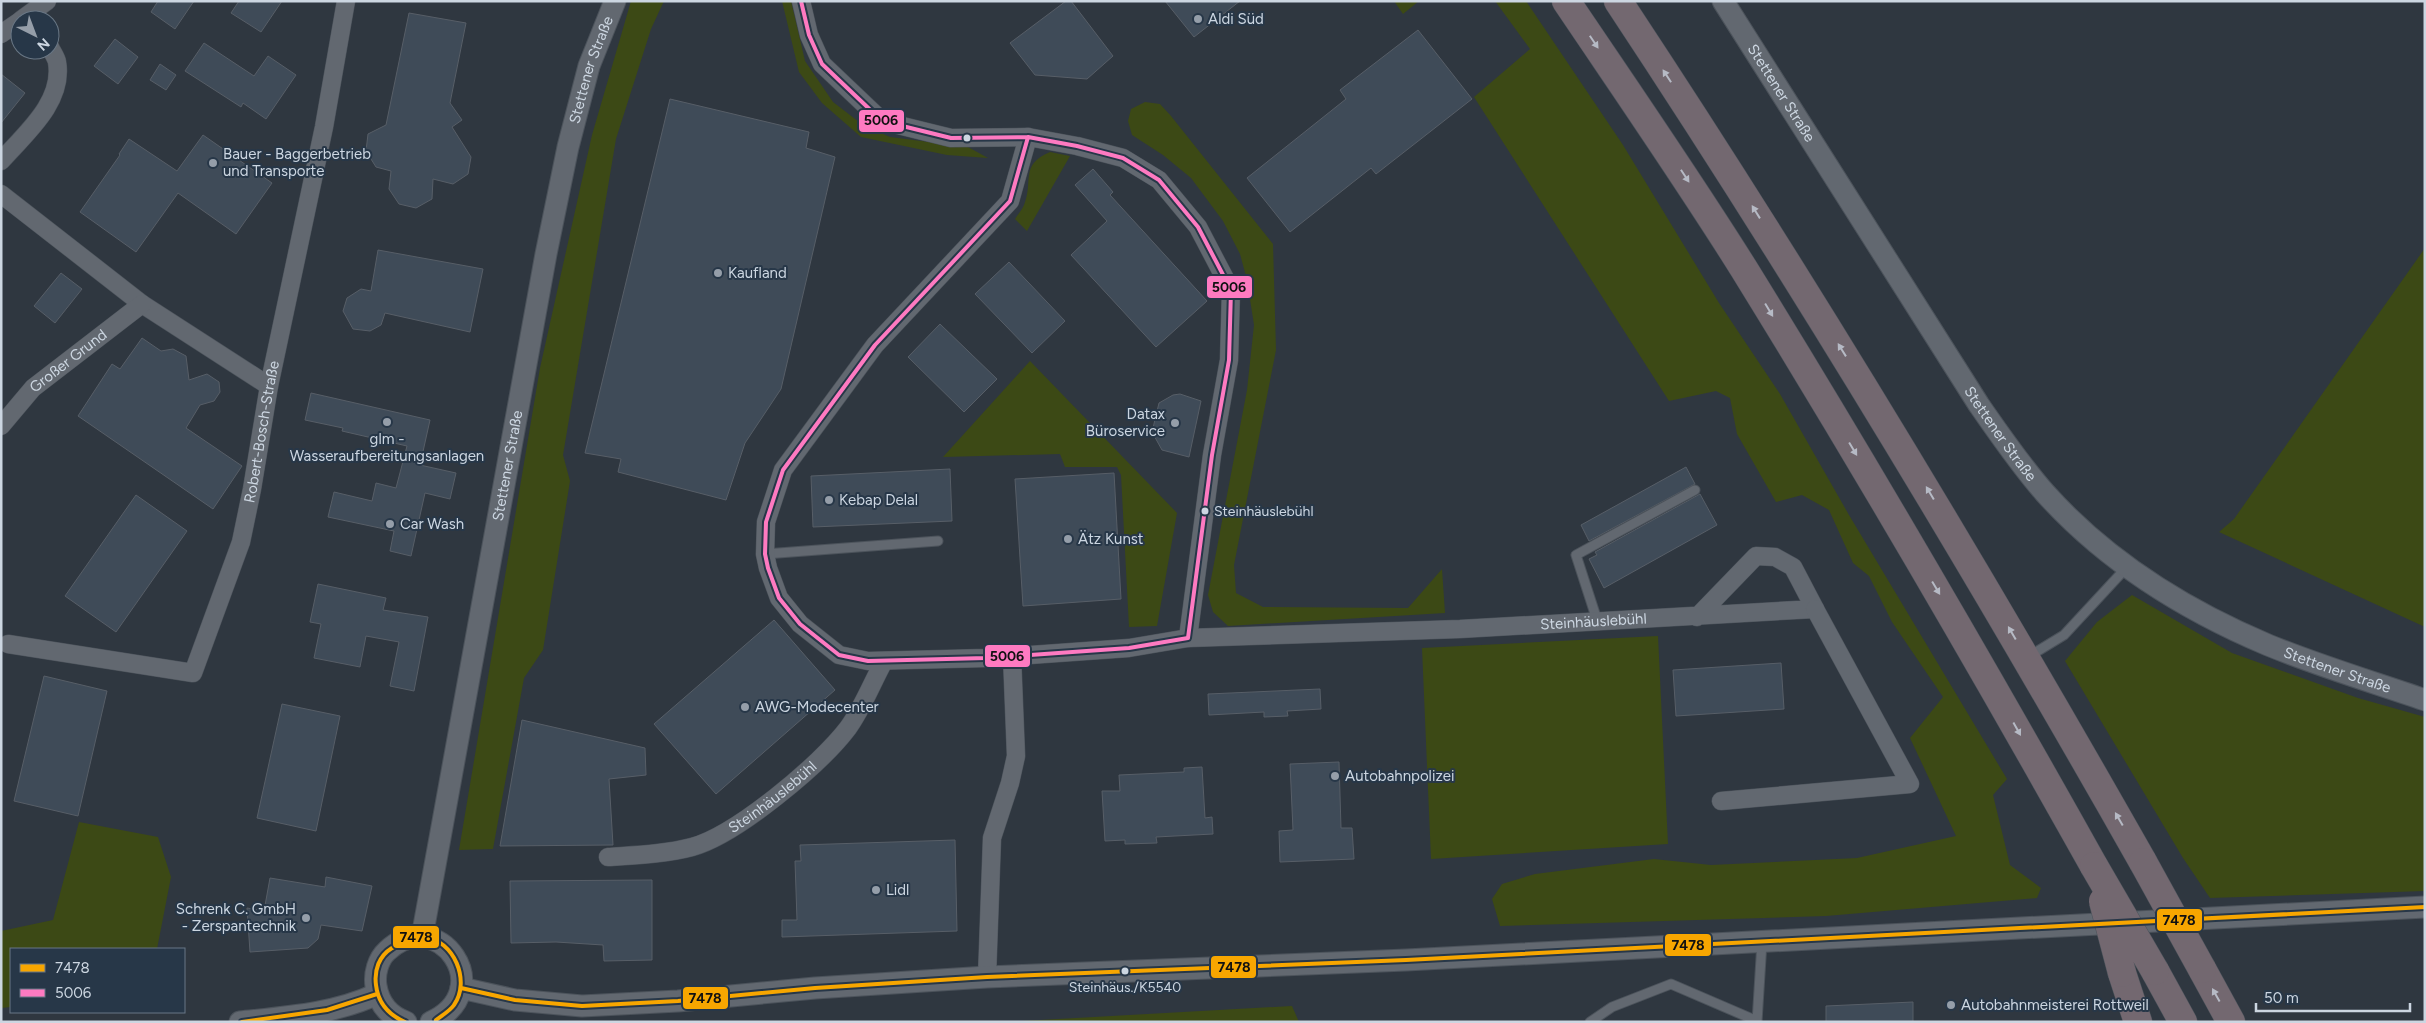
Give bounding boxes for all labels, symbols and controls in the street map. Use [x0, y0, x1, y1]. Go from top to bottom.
north arrow [10, 10, 60, 60]
place label: Aldi Süd [1208, 10, 1264, 28]
street label: Stettener Straße [565, 13, 617, 126]
marker: Aldi Süd [1192, 13, 1204, 25]
text: N [34, 34, 53, 54]
one-way arrow [1589, 35, 1599, 48]
street label: Stettener Straße [1744, 41, 1819, 145]
one-way arrow [1662, 69, 1672, 82]
line badge: 5006 [858, 109, 905, 133]
text: 5006 [864, 112, 898, 129]
unlabelled marker [962, 133, 972, 143]
place label: Bauer - Baggerbetrieb und Transporte [223, 145, 371, 180]
marker: Bauer - Baggerbetrieb und Transporte [207, 157, 219, 169]
one-way arrow [1680, 170, 1689, 183]
one-way arrow [1751, 205, 1761, 218]
place label: Kaufland [728, 264, 787, 282]
marker: Kaufland [712, 267, 724, 279]
line badge: 5006 [1206, 275, 1253, 299]
text: 5006 [1212, 279, 1246, 296]
one-way arrow [1764, 303, 1773, 316]
street label: Großer Grund [26, 326, 110, 396]
one-way arrow [1837, 343, 1847, 356]
street label: Robert-Bosch-Straße [240, 359, 283, 504]
street label: Stettener Straße [1960, 383, 2040, 485]
place label: Datax Büroservice [1086, 405, 1165, 440]
street label: Stettener Straße [489, 409, 526, 523]
marker: glm - Wasseraufbereitungsanlagen [381, 416, 393, 428]
marker: Datax Büroservice [1169, 417, 1181, 429]
place label: glm - Wasseraufbereitungsanlagen [290, 430, 484, 465]
one-way arrow [1848, 442, 1857, 455]
one-way arrow [1925, 486, 1934, 499]
place label: Kebap Delal [839, 491, 918, 509]
marker: Kebap Delal [823, 494, 835, 506]
place label: Steinhäuslebühl [1214, 503, 1313, 520]
marker: Steinhäuslebühl [1200, 506, 1210, 516]
place label: Car Wash [400, 515, 464, 533]
marker: Car Wash [384, 518, 396, 530]
place label: Ätz Kunst [1078, 530, 1144, 548]
marker: Ätz Kunst [1062, 533, 1074, 545]
one-way arrow [1932, 582, 1941, 595]
street label: Steinhäuslebühl [1540, 609, 1647, 633]
one-way arrow [2008, 626, 2016, 640]
street label: Stettener Straße [2281, 643, 2393, 697]
line badge: 5006 [984, 644, 1031, 668]
text: 5006 [990, 648, 1024, 665]
place label: AWG-Modecenter [755, 698, 879, 716]
marker: AWG-Modecenter [739, 701, 751, 713]
one-way arrow [2013, 722, 2022, 736]
street label: Steinhäuslebühl [725, 757, 820, 837]
place label: Autobahnpolizei [1345, 767, 1454, 785]
marker: Autobahnpolizei [1329, 770, 1341, 782]
one-way arrow [2115, 813, 2124, 826]
place label: Lidl [886, 881, 909, 899]
marker: Lidl [870, 884, 882, 896]
place label: Schrenk C. GmbH - Zerspantechnik [176, 900, 297, 935]
line badge: 7478 [2156, 908, 2203, 932]
marker: Schrenk C. GmbH - Zerspantechnik [300, 912, 312, 924]
text: 7478 [2163, 912, 2196, 929]
line badge: 7478 [392, 925, 440, 949]
text: 7478 [400, 929, 433, 946]
line badge: 7478 [1664, 933, 1712, 957]
text: 7478 [1672, 937, 1705, 954]
legend [10, 948, 185, 1013]
line badge: 7478 [1210, 955, 1257, 979]
text: 7478 [55, 959, 90, 977]
text: 7478 [1218, 959, 1251, 976]
marker: Steinhäus./K5540 [1120, 966, 1130, 976]
place label: Steinhäus./K5540 [1069, 979, 1181, 996]
scale bar [2256, 980, 2410, 1012]
text: 5006 [55, 984, 92, 1002]
line badge: 7478 [682, 986, 729, 1010]
one-way arrow [2212, 989, 2221, 1002]
text: 50 m [2264, 989, 2299, 1007]
text: 7478 [689, 990, 722, 1007]
place label: Autobahnmeisterei Rottweil [1961, 996, 2149, 1014]
marker: Autobahnmeisterei Rottweil [1945, 999, 1957, 1011]

